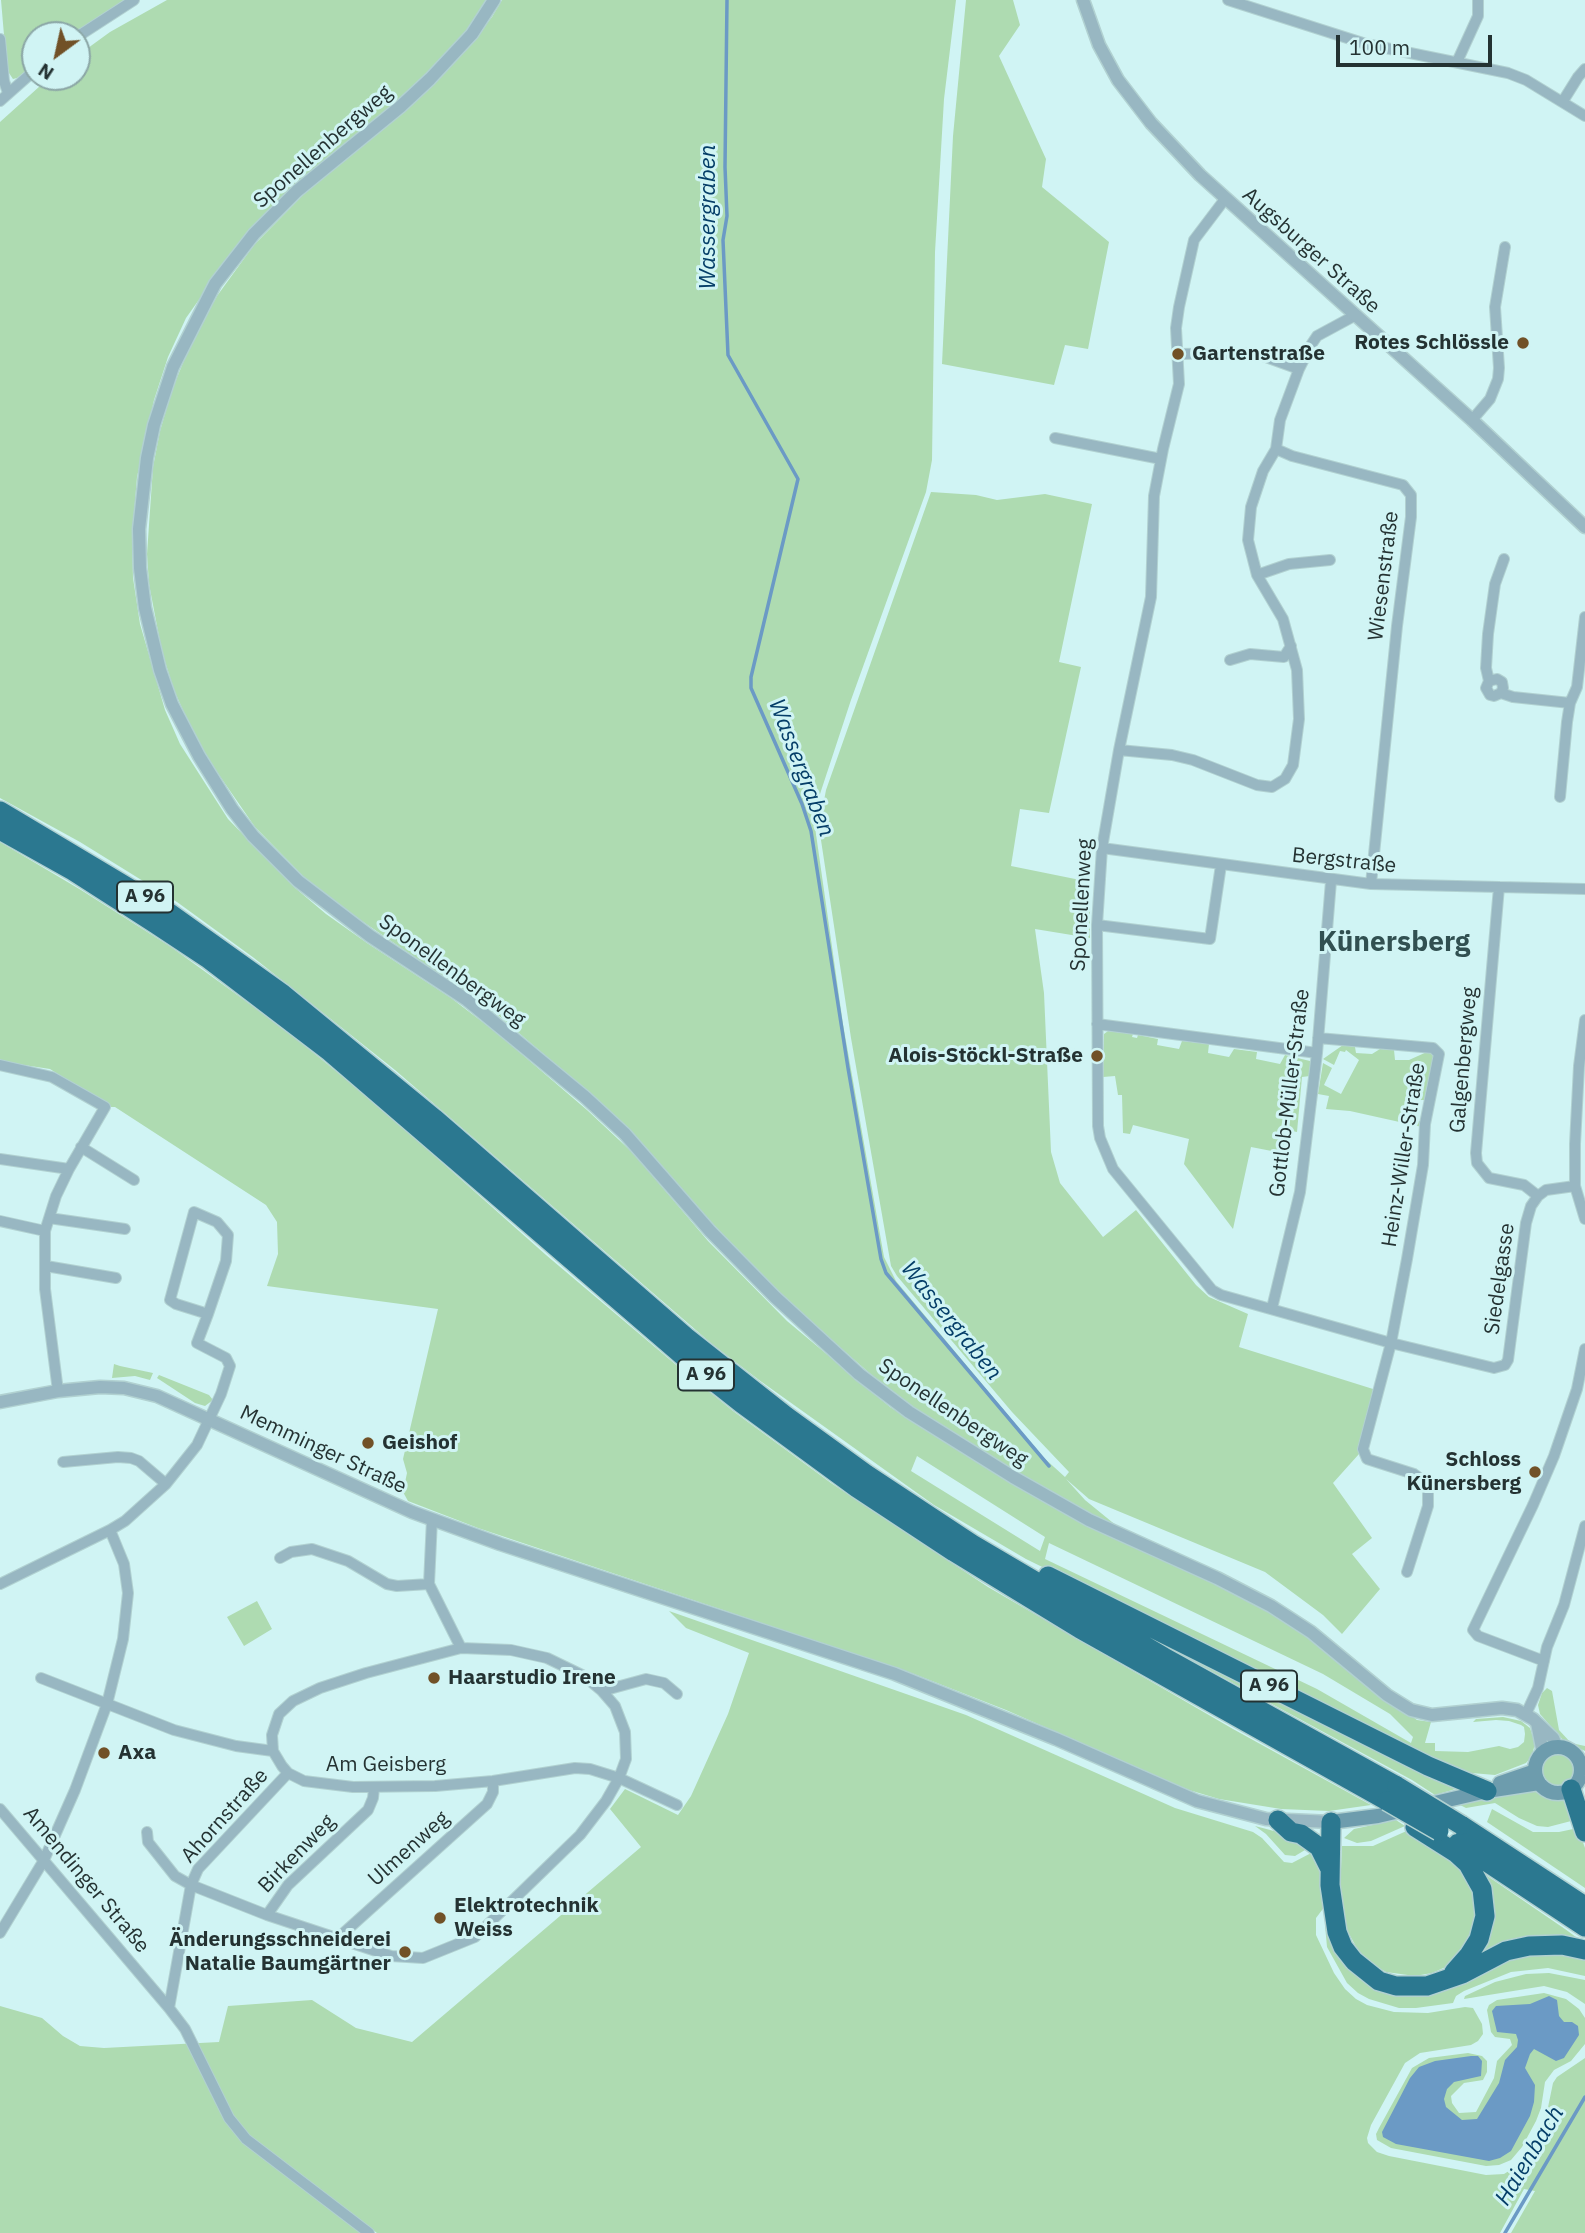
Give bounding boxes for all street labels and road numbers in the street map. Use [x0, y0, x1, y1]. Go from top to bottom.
street label: Sponellenbergweg [249, 80, 397, 214]
street label: Augsburger Straße [1237, 183, 1385, 319]
street label: Wiesenstraße [1364, 510, 1404, 642]
street label: Sponellenweg [1066, 838, 1098, 972]
street label: Bergstraße [1291, 843, 1397, 879]
road number: A 96 [117, 882, 173, 912]
street label: Sponellenbergweg [374, 909, 530, 1033]
street label: Galgenbergweg [1445, 986, 1483, 1134]
street label: Gottlob-Müller-Straße [1265, 987, 1315, 1199]
street label: Heinz-Willer-Straße [1377, 1061, 1431, 1249]
street label: Siedelgasse [1480, 1222, 1520, 1336]
street label: Sponellenbergweg [873, 1354, 1033, 1472]
road number: A 96 [678, 1359, 734, 1390]
street label: Memminger Straße [236, 1400, 410, 1500]
road number: A 96 [1241, 1670, 1297, 1702]
street label: Am Geisberg [326, 1752, 446, 1778]
street label: Ahornstraße [176, 1764, 274, 1868]
street label: Amendinger Straße [17, 1802, 155, 1958]
street label: Ulmenweg [363, 1806, 455, 1892]
street label: Birkenweg [253, 1810, 341, 1898]

